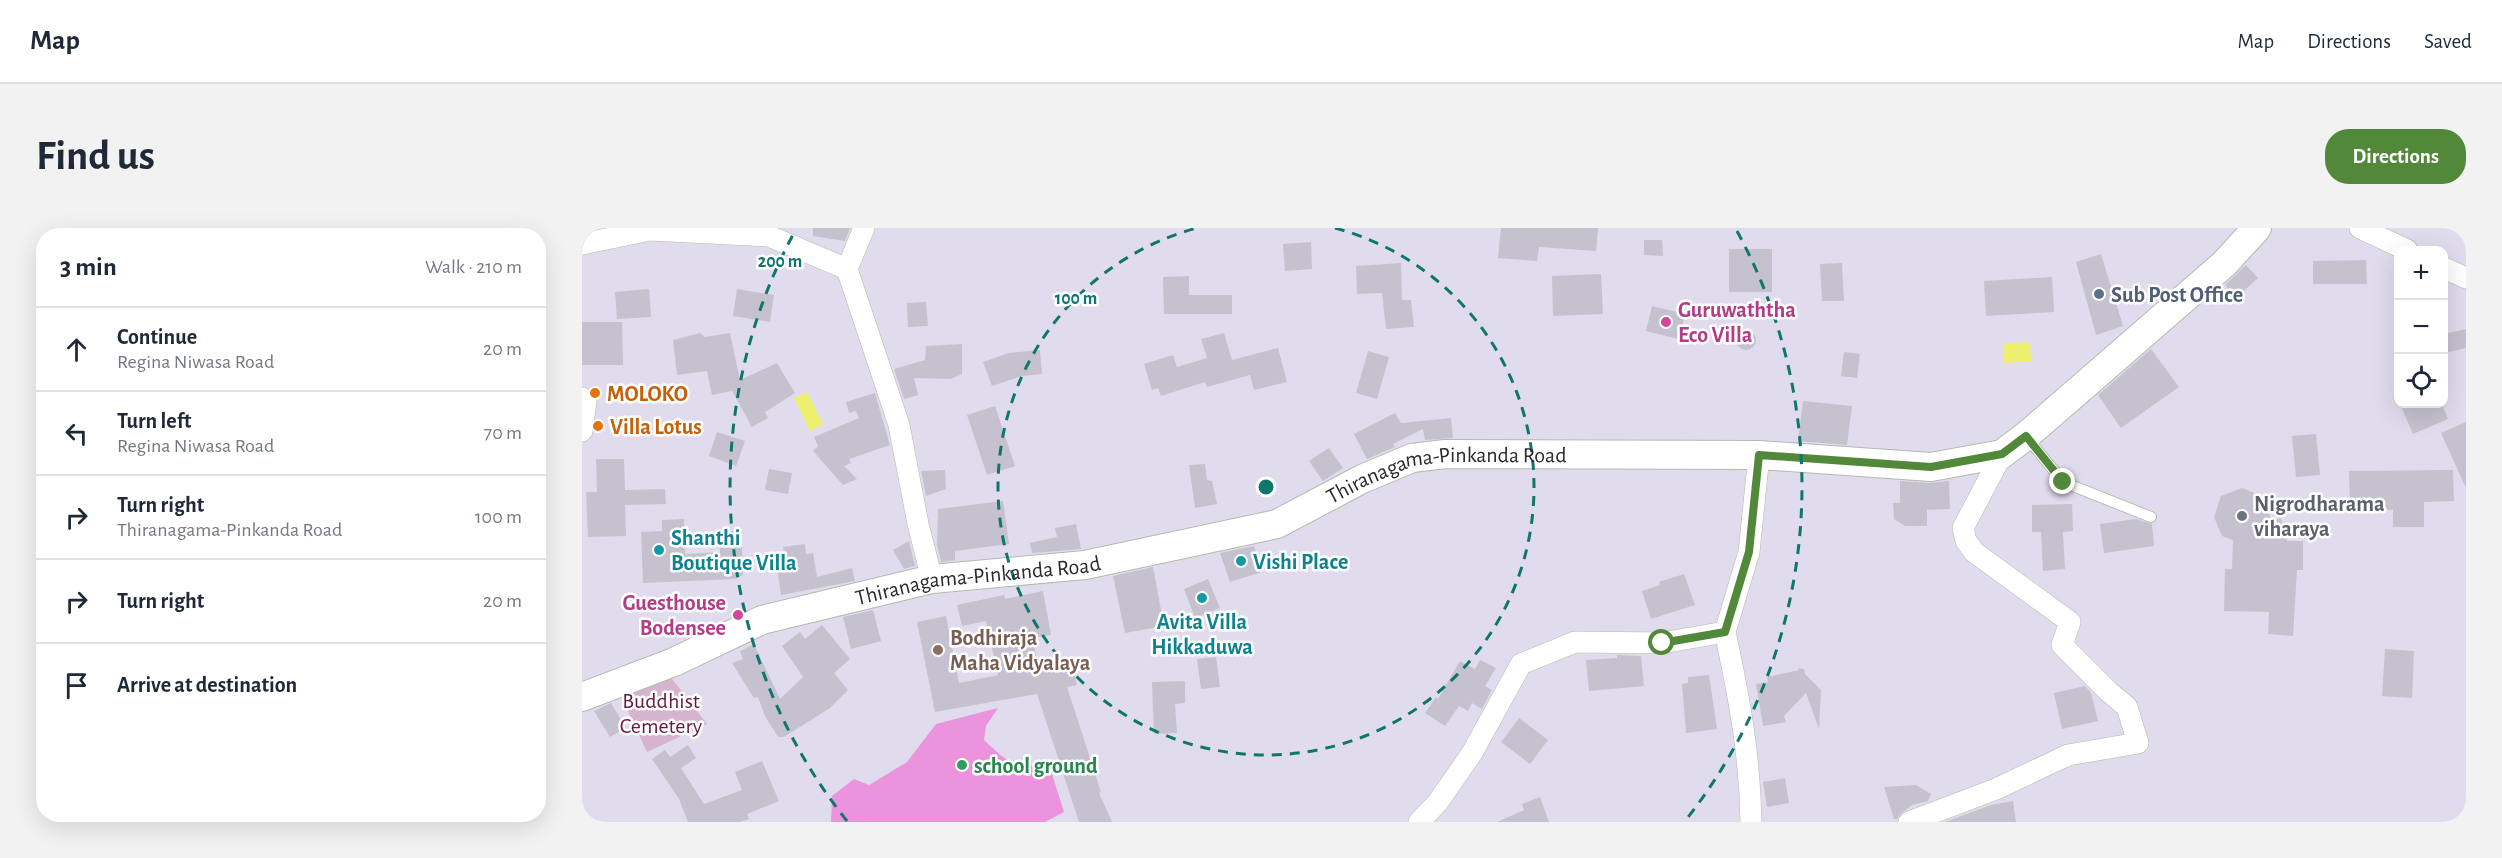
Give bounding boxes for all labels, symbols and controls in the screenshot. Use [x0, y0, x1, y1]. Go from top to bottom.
text: Map [30, 27, 80, 55]
text: Map [2238, 31, 2274, 52]
text: Directions [2307, 31, 2391, 52]
text: Saved [2424, 31, 2472, 52]
button: Directions [2325, 129, 2466, 184]
text: Find us [36, 135, 155, 177]
map controls [2394, 246, 2448, 408]
button: + [2394, 246, 2448, 300]
text: 200 m [758, 253, 802, 271]
text: 3 min [60, 254, 117, 280]
text: Walk · 210 m [425, 257, 522, 277]
place label: Sub Post Office [2111, 284, 2243, 306]
marker: Sub Post Office [2092, 287, 2106, 301]
text: 100 m [1055, 290, 1097, 308]
place label: Guruwaththa Eco Villa [1678, 299, 1796, 346]
button: − [2394, 300, 2448, 354]
marker: Guruwaththa Eco Villa [1659, 315, 1673, 329]
text: Continue [117, 326, 197, 348]
icon: ahead [60, 333, 93, 366]
text: 20 m [483, 339, 522, 359]
text: Regina Niwasa Road [117, 352, 274, 372]
button: locate [2394, 354, 2448, 408]
place label: MOLOKO [607, 383, 688, 405]
marker: MOLOKO [588, 386, 602, 400]
text: Turn left [117, 410, 191, 432]
place label: Villa Lotus [610, 416, 702, 438]
icon: left [60, 417, 93, 450]
marker: Villa Lotus [591, 419, 605, 433]
text: 70 m [484, 423, 522, 443]
text: Regina Niwasa Road [117, 436, 274, 456]
street label: Thiranagama-Pinkanda Road [1323, 443, 1567, 508]
route end [2049, 468, 2075, 494]
centre of rings [1256, 477, 1276, 497]
place label: Nigrodharama viharaya [2254, 493, 2385, 541]
text: Turn right [117, 494, 204, 516]
icon: right [60, 501, 93, 534]
text: 100 m [475, 507, 522, 527]
marker: Nigrodharama viharaya [2235, 509, 2249, 523]
text: Thiranagama-Pinkanda Road [117, 520, 342, 540]
place label: Shanthi Boutique Villa [671, 527, 797, 574]
marker: Shanthi Boutique Villa [652, 543, 666, 557]
place label: Vishi Place [1253, 551, 1348, 573]
street label: Thiranagama-Pinkanda Road [853, 552, 1103, 609]
marker: Vishi Place [1234, 554, 1248, 568]
icon: right [60, 585, 93, 618]
text: Turn right [117, 590, 204, 612]
text: 20 m [483, 591, 522, 611]
marker: Avita Villa Hikkaduwa [1195, 591, 1209, 605]
place label: Guesthouse Bodensee [623, 592, 726, 639]
marker: Guesthouse Bodensee [731, 608, 745, 622]
place label: Avita Villa Hikkaduwa [1151, 611, 1253, 658]
place label: Bodhiraja Maha Vidyalaya [950, 627, 1091, 675]
route start [1648, 629, 1674, 655]
marker: Bodhiraja Maha Vidyalaya [931, 643, 945, 657]
icon: arrive [60, 669, 93, 702]
text: Arrive at destination [117, 674, 297, 696]
park label: Buddhist Cemetery [620, 690, 703, 737]
place label: school ground [974, 755, 1098, 777]
marker: school ground [955, 758, 969, 772]

